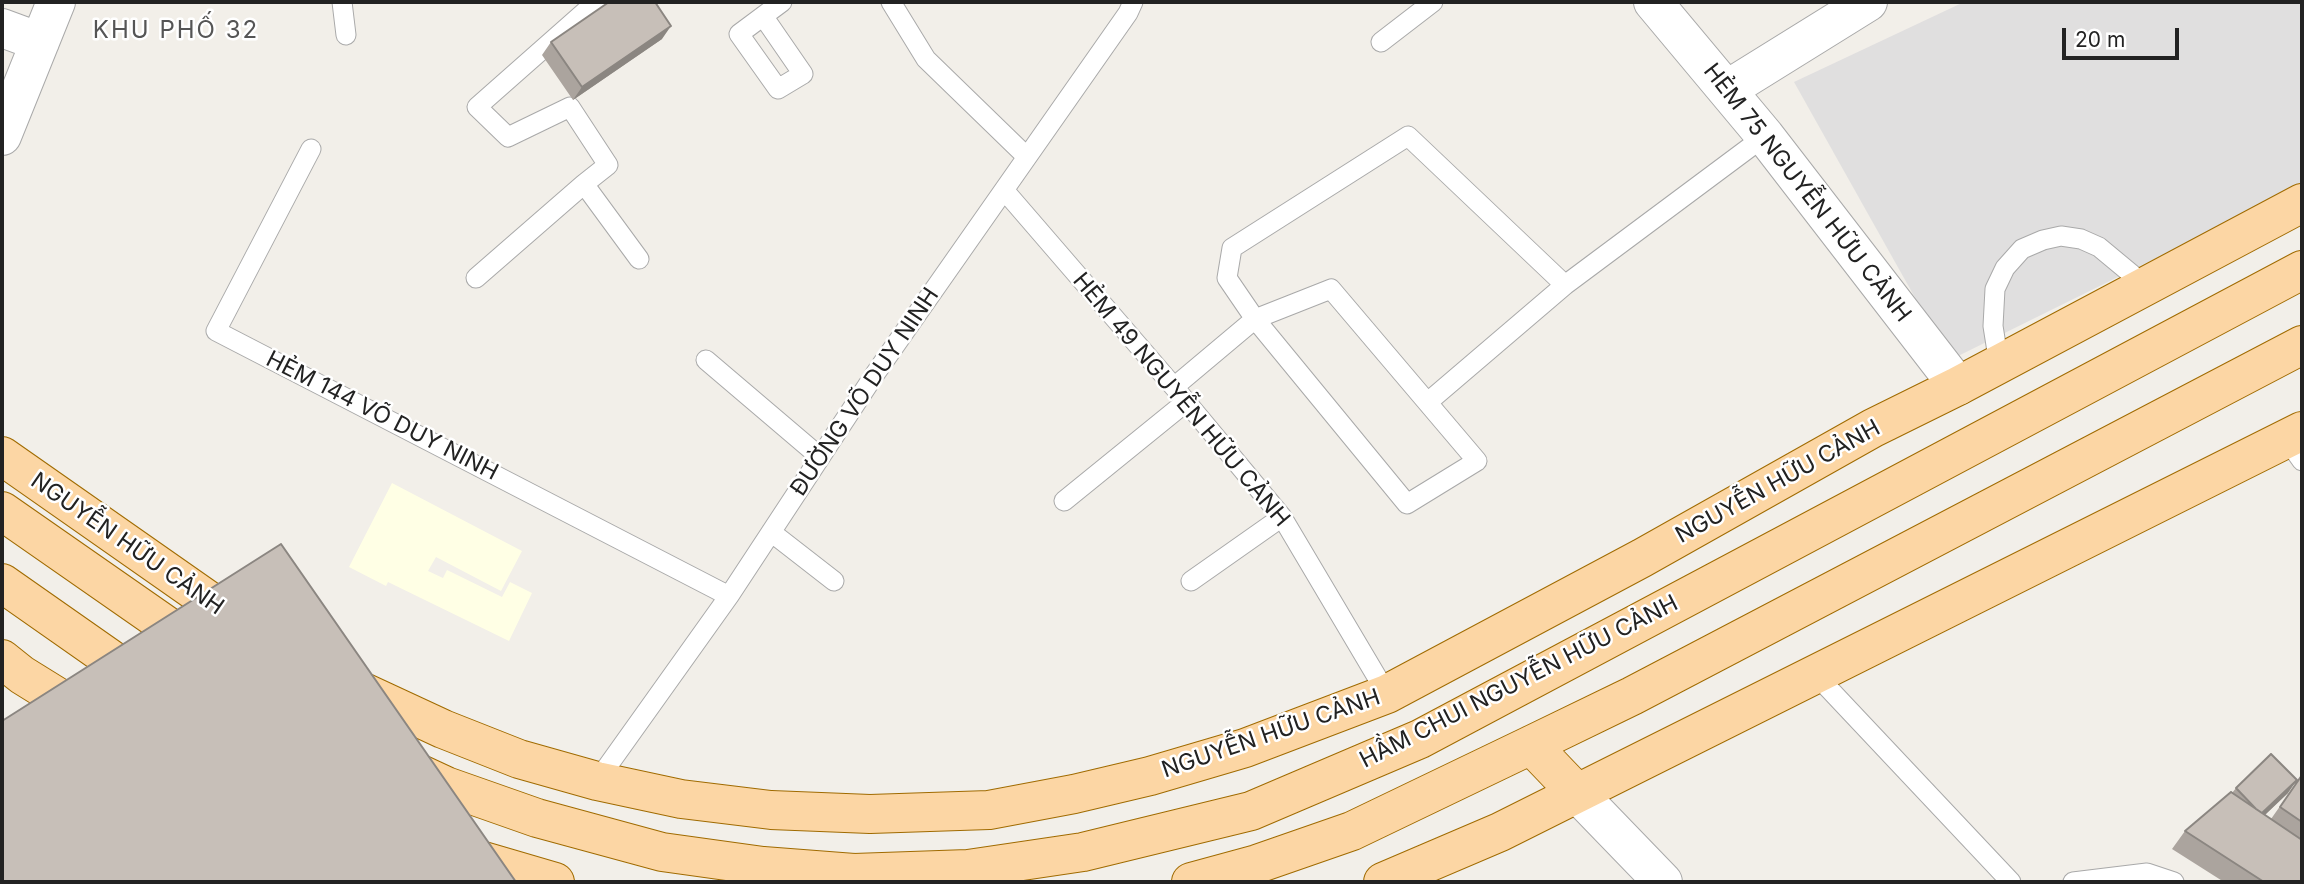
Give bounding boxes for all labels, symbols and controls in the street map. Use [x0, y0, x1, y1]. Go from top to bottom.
scale bar [2066, 14, 2183, 58]
district label: KHU PHỐ 32 [94, 17, 258, 45]
text: 20 m [2075, 27, 2125, 52]
street label: HẺM 75 NGUYỄN HỮU CẢNH [1697, 58, 1917, 328]
street label: HẺM 49 NGUYỄN HỮU CẢNH [1067, 267, 1295, 533]
street label: ĐƯỜNG VÕ DUY NINH [785, 283, 945, 501]
street label: HẺM 144 VÕ DUY NINH [261, 345, 503, 487]
street label: NGUYỄN HỮU CẢNH [1671, 414, 1885, 550]
street label: NGUYỄN HỮU CẢNH [25, 467, 229, 621]
street label: HẦM CHUI NGUYỄN HỮU CẢNH [1355, 590, 1683, 774]
street label: NGUYỄN HỮU CẢNH [1158, 684, 1384, 784]

